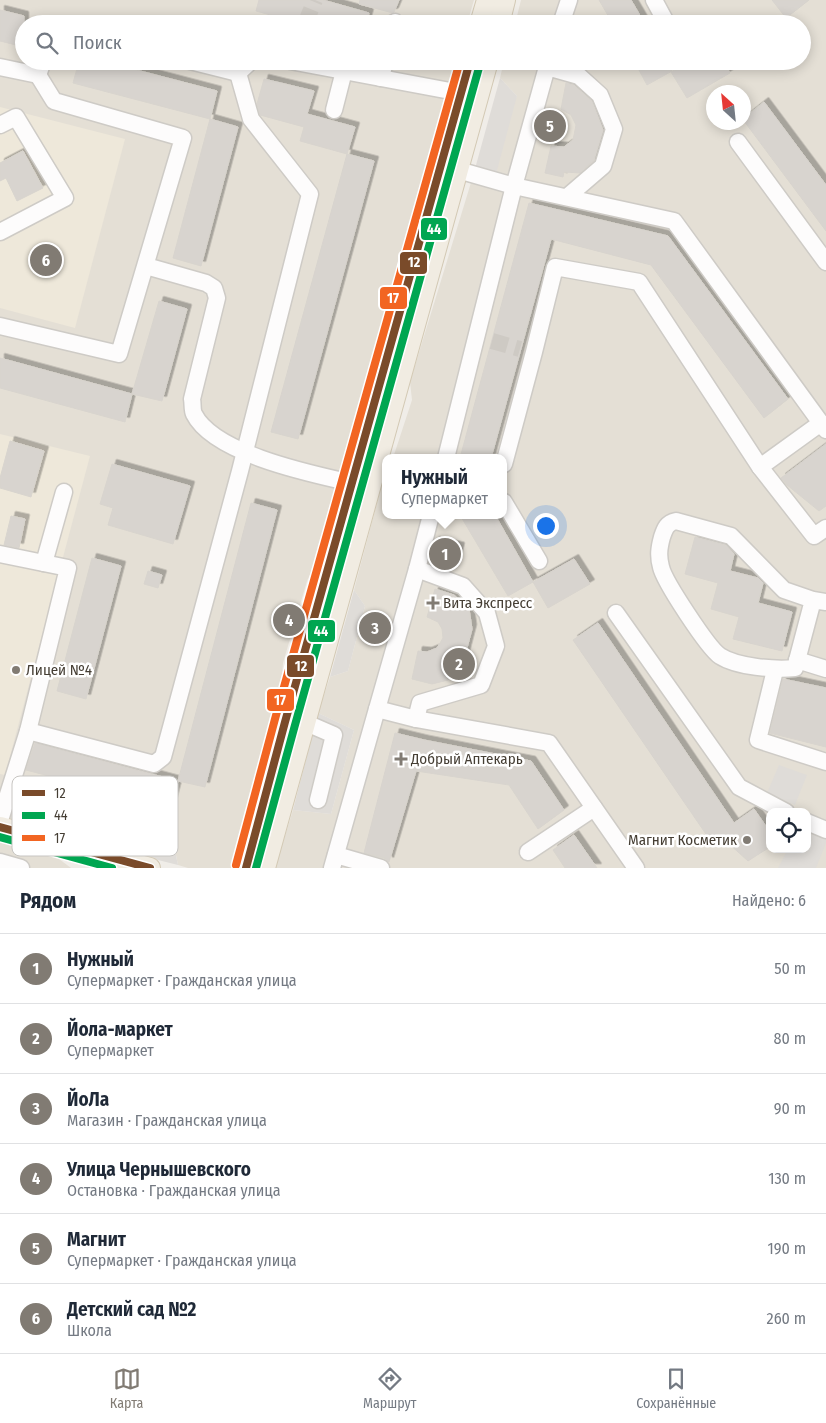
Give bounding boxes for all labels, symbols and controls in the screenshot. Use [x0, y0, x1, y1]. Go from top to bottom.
search box [15, 15, 811, 70]
icon: search [33, 29, 61, 57]
text: Поиск [73, 31, 122, 54]
north arrow [706, 85, 751, 130]
pin: 5 [534, 107, 566, 145]
line badge: 44 [420, 217, 448, 241]
text: 44 [427, 221, 441, 238]
pin: 6 [30, 241, 62, 279]
line badge: 12 [399, 251, 428, 275]
text: 12 [408, 254, 421, 271]
line badge: 17 [379, 286, 408, 310]
text: 17 [387, 290, 399, 307]
popup [382, 454, 507, 519]
text: Нужный [401, 466, 468, 489]
text: Супермаркет [401, 489, 488, 508]
your location [533, 513, 559, 539]
pin: 1 [429, 535, 461, 573]
place label: Вита Экспресс [443, 594, 533, 612]
marker: Вита Экспресс [427, 597, 439, 609]
pin: 4 [273, 601, 305, 639]
pin: 3 [359, 609, 391, 647]
line badge: 44 [307, 619, 336, 643]
text: 44 [314, 623, 328, 640]
pin: 2 [443, 645, 475, 683]
line badge: 12 [286, 654, 315, 678]
text: 12 [295, 658, 308, 675]
place label: Лицей №4 [26, 661, 92, 679]
marker: Лицей №4 [10, 664, 22, 676]
line badge: 17 [266, 688, 295, 712]
text: 17 [274, 692, 286, 709]
place label: Добрый Аптекарь [410, 750, 523, 768]
marker: Добрый Аптекарь [395, 753, 407, 765]
legend [12, 776, 178, 856]
text: 12 [54, 785, 66, 802]
text: 44 [54, 807, 68, 824]
map controls [766, 808, 811, 853]
button: locate [766, 808, 811, 853]
text: 17 [54, 830, 65, 847]
place label: Магнит Косметик [628, 831, 737, 849]
marker: Магнит Косметик [741, 834, 753, 846]
text: Рядом [20, 888, 76, 914]
text: Найдено: 6 [732, 891, 806, 910]
text: Нужный [67, 948, 134, 971]
text: 1 [33, 959, 39, 978]
text: 50 m [774, 959, 806, 978]
text: Супермаркет · Гражданская улица [67, 971, 297, 990]
text: Йола-маркет [67, 1018, 173, 1041]
text: 2 [32, 1029, 40, 1048]
text: 80 m [774, 1029, 806, 1048]
text: Супермаркет [67, 1041, 154, 1060]
text: ЙоЛа [67, 1088, 109, 1111]
text: 3 [32, 1099, 40, 1118]
text: 90 m [774, 1099, 806, 1118]
text: Магазин · Гражданская улица [67, 1111, 267, 1130]
text: Улица Чернышевского [67, 1158, 251, 1181]
text: 4 [32, 1169, 40, 1188]
text: 130 m [768, 1169, 806, 1188]
text: Остановка · Гражданская улица [67, 1181, 281, 1200]
text: Магнит [67, 1228, 126, 1251]
text: 5 [32, 1239, 40, 1258]
text: 190 m [768, 1239, 806, 1258]
text: Супермаркет · Гражданская улица [67, 1251, 297, 1270]
text: Детский сад №2 [67, 1298, 196, 1321]
text: 6 [32, 1309, 40, 1328]
text: 260 m [767, 1309, 806, 1328]
text: Школа [67, 1321, 112, 1340]
tab: Карта [110, 1365, 143, 1412]
tab: Маршрут [363, 1365, 417, 1412]
tab: Сохранённые [636, 1365, 716, 1412]

